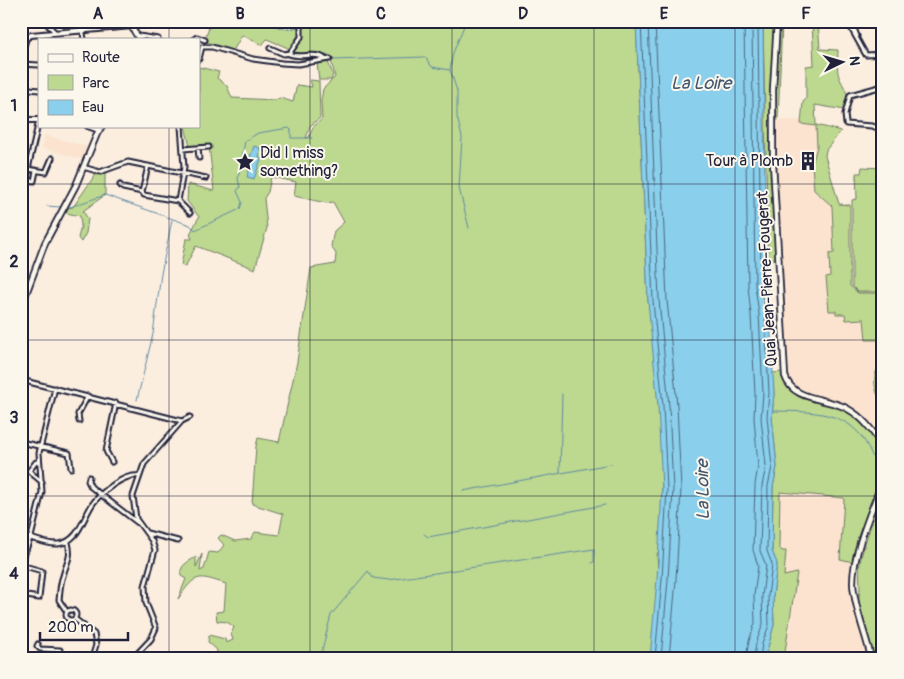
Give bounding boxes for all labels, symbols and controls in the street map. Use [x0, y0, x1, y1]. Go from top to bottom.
text: A [93, 4, 104, 24]
text: B [235, 4, 245, 24]
text: C [376, 4, 386, 24]
text: D [518, 4, 528, 24]
text: E [660, 4, 669, 24]
text: F [801, 4, 811, 24]
legend [38, 38, 200, 128]
north arrow [816, 38, 866, 88]
text: Route [82, 48, 120, 67]
text: N [846, 55, 863, 66]
water label: La Loire [671, 72, 733, 95]
text: Parc [82, 74, 110, 93]
text: 1 [11, 96, 17, 116]
text: Eau [82, 98, 104, 117]
place label: Did I miss something? [260, 143, 338, 181]
building icon: Tour à Plomb [797, 150, 819, 172]
place icon: Did I miss something? [234, 151, 256, 173]
place label: Tour à Plomb [705, 151, 793, 171]
street label: Quai Jean-Pierre-Fougerat [752, 190, 782, 367]
text: 2 [10, 252, 19, 272]
text: 3 [10, 408, 19, 428]
water label: La Loire [691, 457, 715, 520]
text: 4 [9, 564, 19, 584]
scale bar [40, 609, 128, 641]
text: 200 m [48, 618, 93, 637]

